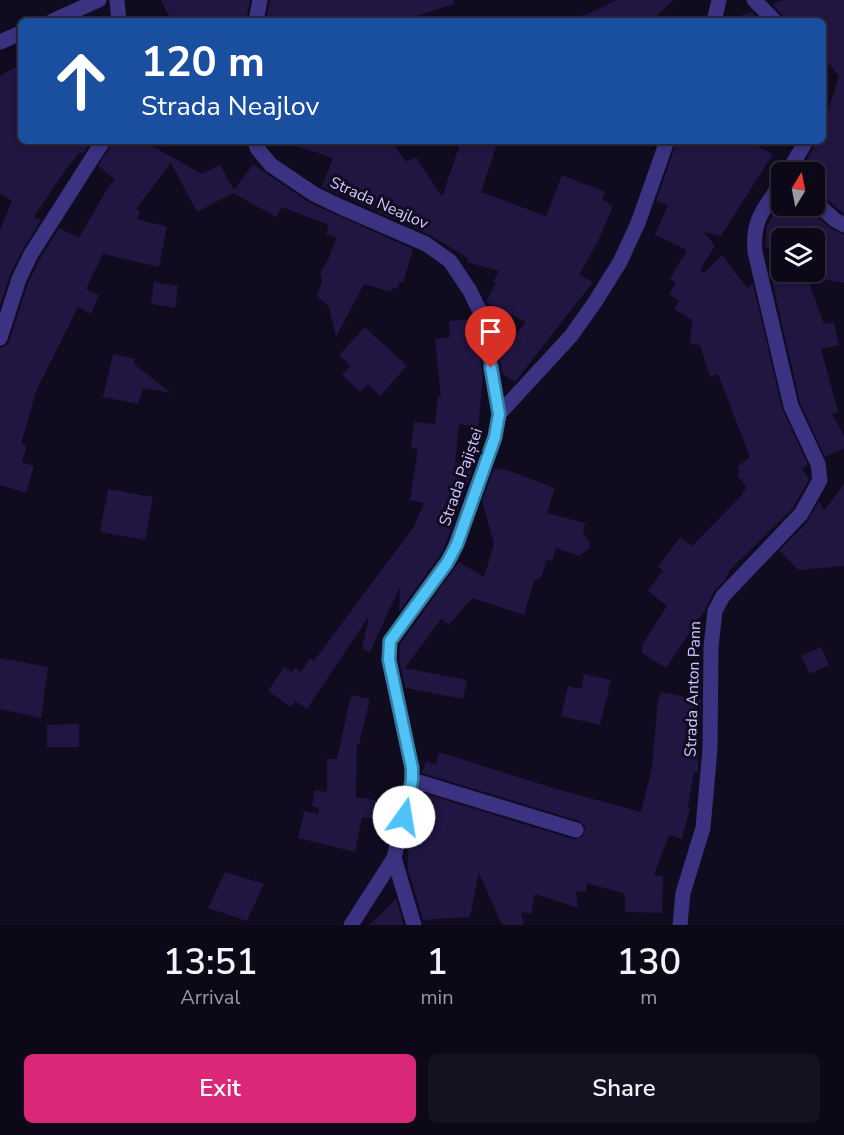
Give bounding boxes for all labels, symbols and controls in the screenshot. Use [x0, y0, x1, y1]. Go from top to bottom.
text: 120 m [141, 34, 265, 91]
icon: ahead [42, 42, 120, 120]
text: Strada Neajlov [141, 88, 319, 125]
north arrow [771, 162, 825, 216]
map controls [771, 162, 825, 282]
street label: Strada Neajlov [326, 171, 432, 235]
button: layers [771, 228, 825, 282]
pin [465, 306, 516, 368]
icon: arrive [474, 315, 507, 348]
street label: Strada Pajiștei [434, 425, 488, 529]
street label: Strada Anton Pann [680, 621, 706, 757]
position arrow [372, 785, 436, 849]
text: 13:51 [163, 938, 258, 987]
text: 1 [426, 938, 448, 987]
text: 130 [616, 938, 681, 987]
text: Arrival [180, 984, 240, 1011]
text: min [421, 984, 454, 1011]
text: m [640, 984, 657, 1011]
button: Exit [24, 1054, 416, 1123]
button: Share [428, 1054, 820, 1123]

